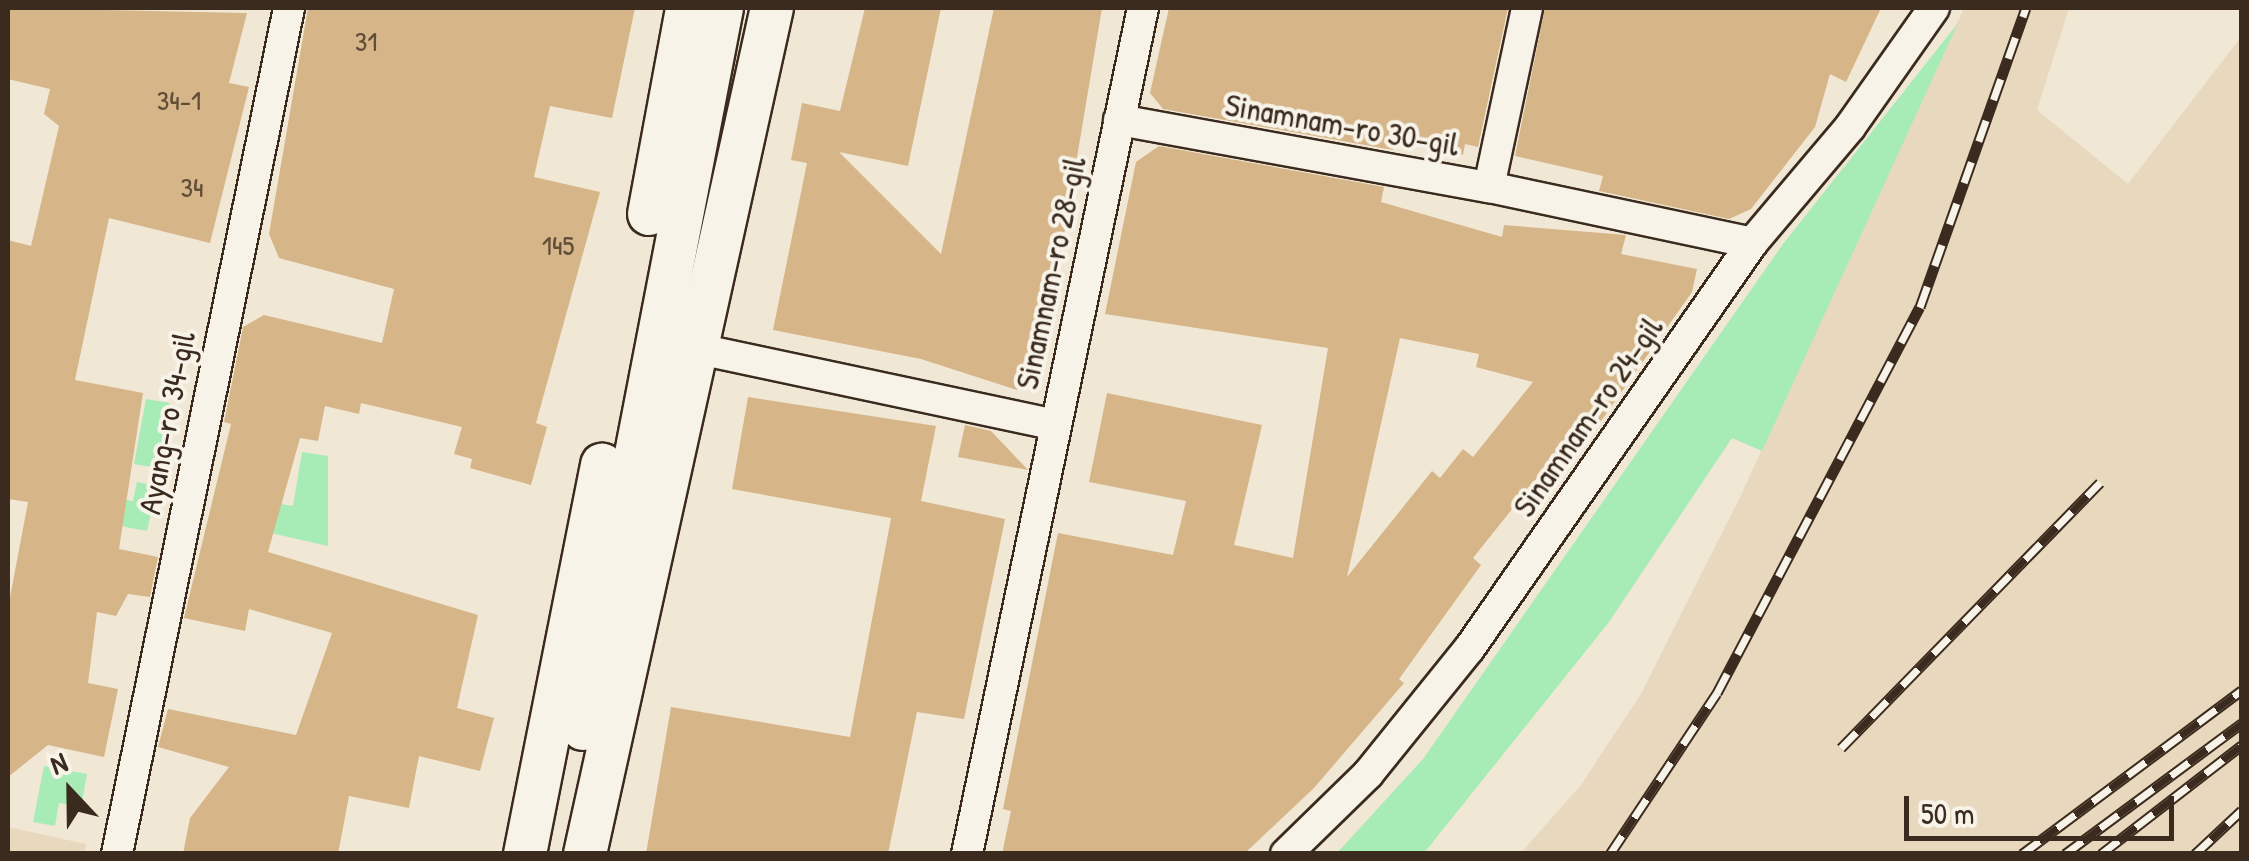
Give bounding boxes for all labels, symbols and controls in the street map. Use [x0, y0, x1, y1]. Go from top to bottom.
house number: 31 [355, 24, 377, 58]
house number: 34-1 [157, 83, 201, 117]
street label: Sinamnam-ro 30-gil [1222, 86, 1462, 164]
street label: Sinamnam-ro 28-gil [1008, 153, 1094, 393]
house number: 34 [180, 170, 204, 204]
house number: 145 [542, 228, 574, 262]
street label: Sinamnam-ro 24-gil [1505, 310, 1671, 524]
street label: Ayang-ro 34-gil [130, 328, 204, 518]
north arrow [20, 741, 120, 841]
text: N [45, 743, 73, 784]
scale bar [1909, 776, 2179, 838]
text: 50 m [1921, 793, 1974, 833]

